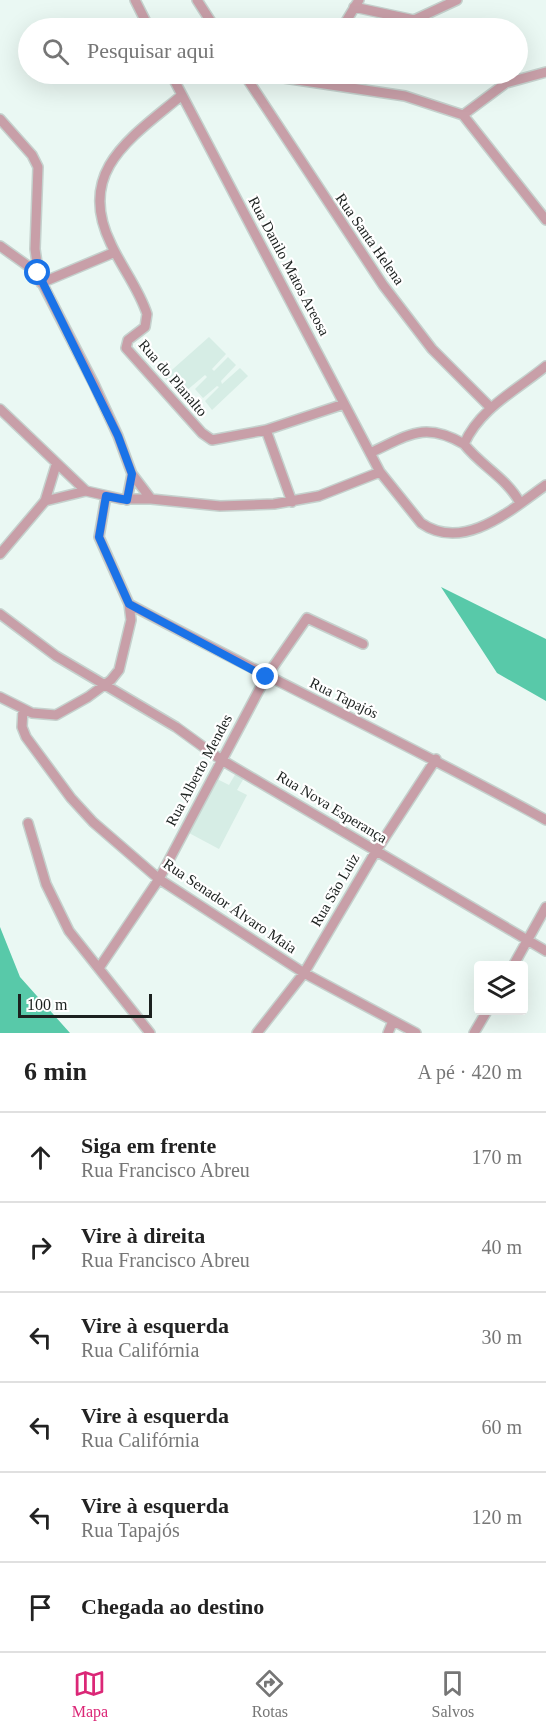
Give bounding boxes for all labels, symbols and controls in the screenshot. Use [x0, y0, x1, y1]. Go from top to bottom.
search box [18, 18, 528, 84]
icon: search [39, 35, 72, 68]
text: Pesquisar aqui [87, 38, 215, 63]
street label: Rua Santa Helena [333, 190, 408, 288]
street label: Rua Danilo Matos Areosa [245, 194, 333, 339]
route start [24, 259, 50, 285]
street label: Rua do Planalto [136, 337, 210, 419]
route end [252, 663, 278, 689]
street label: Rua Tapajós [307, 675, 381, 721]
street label: Rua Alberto Mendes [163, 711, 235, 829]
street label: Rua Nova Esperança [274, 768, 390, 846]
street label: Rua São Luiz [308, 850, 363, 929]
street label: Rua Senador Álvaro Maia [160, 855, 300, 957]
map controls [474, 961, 528, 1015]
button: layers [474, 961, 528, 1015]
scale bar [18, 991, 152, 1019]
text: 100 m [27, 996, 67, 1013]
text: 6 min [24, 1057, 87, 1086]
text: A pé · 420 m [418, 1061, 522, 1083]
text: Siga em frente [81, 1133, 216, 1158]
icon: ahead [24, 1141, 57, 1174]
text: 170 m [471, 1146, 522, 1168]
text: Rua Francisco Abreu [81, 1159, 250, 1181]
text: Vire à direita [81, 1223, 205, 1248]
icon: right [24, 1231, 57, 1264]
text: 40 m [481, 1236, 522, 1258]
text: Rua Francisco Abreu [81, 1249, 250, 1271]
text: Vire à esquerda [81, 1313, 229, 1338]
icon: left [24, 1321, 57, 1354]
text: 30 m [481, 1326, 522, 1348]
text: Rua Califórnia [81, 1339, 199, 1361]
text: Vire à esquerda [81, 1403, 229, 1428]
icon: left [24, 1411, 57, 1444]
text: 60 m [481, 1416, 522, 1438]
text: Rua Califórnia [81, 1429, 199, 1451]
text: Vire à esquerda [81, 1493, 229, 1518]
icon: left [24, 1501, 57, 1534]
text: 120 m [471, 1506, 522, 1528]
text: Rua Tapajós [81, 1519, 180, 1541]
icon: arrive [24, 1591, 57, 1624]
text: Chegada ao destino [81, 1594, 264, 1619]
tab: Mapa [72, 1667, 108, 1721]
tab: Rotas [252, 1667, 288, 1721]
tab: Salvos [432, 1667, 474, 1721]

